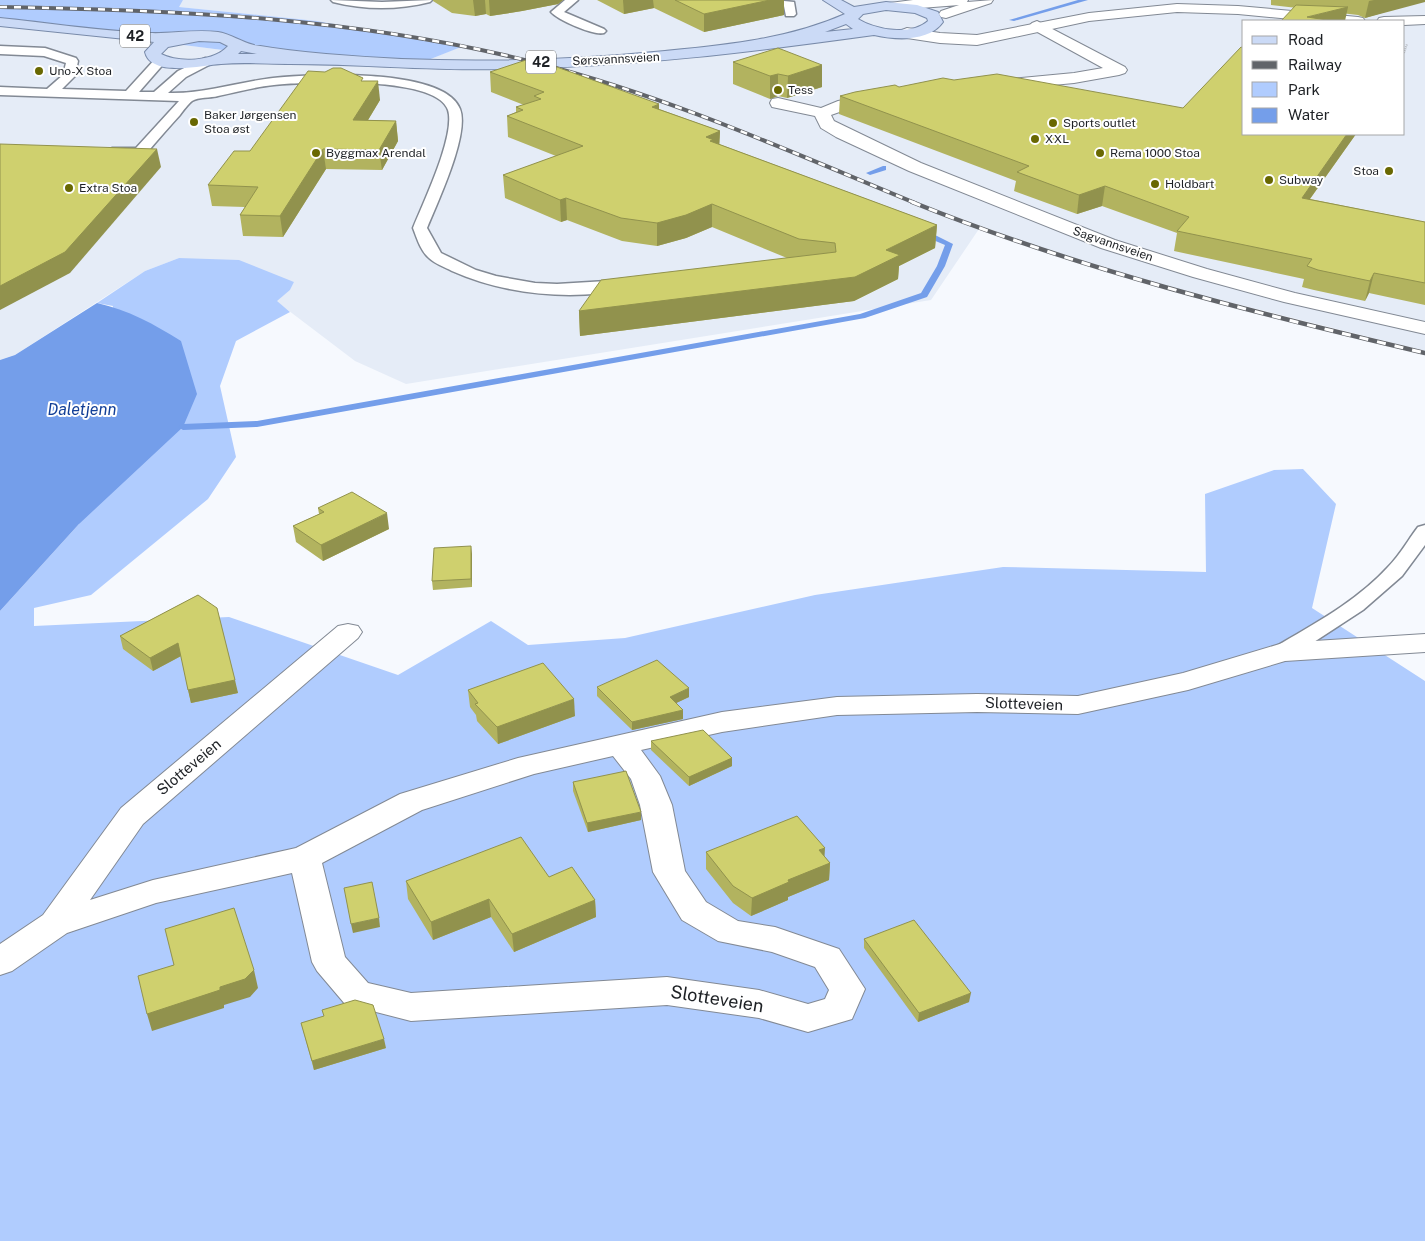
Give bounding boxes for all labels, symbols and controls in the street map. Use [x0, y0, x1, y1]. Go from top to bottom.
legend [1242, 20, 1405, 135]
road number: 42 [120, 24, 150, 48]
text: Road [1288, 31, 1324, 48]
street label: Sørsvannsveien [572, 50, 660, 68]
road number: 42 [526, 51, 556, 74]
text: Railway [1288, 56, 1342, 73]
place label: Uno-X Stoa [49, 64, 112, 78]
marker: Uno-X Stoa [33, 65, 45, 77]
text: Park [1288, 81, 1320, 98]
place label: Tess [788, 83, 813, 97]
marker: Tess [772, 84, 784, 96]
text: Water [1288, 106, 1330, 123]
place label: Baker Jørgensen Stoa øst [204, 108, 297, 136]
marker: Baker Jørgensen Stoa øst [188, 116, 200, 128]
place label: Sports outlet [1063, 116, 1136, 130]
marker: Sports outlet [1047, 117, 1059, 129]
place label: XXL [1045, 132, 1069, 146]
marker: XXL [1029, 133, 1041, 145]
place label: Byggmax Arendal [326, 146, 426, 160]
place label: Rema 1000 Stoa [1110, 146, 1200, 160]
marker: Byggmax Arendal [310, 147, 322, 159]
marker: Rema 1000 Stoa [1094, 147, 1106, 159]
place label: Stoa [1353, 164, 1379, 178]
marker: Stoa [1383, 165, 1395, 177]
place label: Subway [1279, 173, 1324, 187]
marker: Subway [1263, 174, 1275, 186]
place label: Holdbart [1165, 177, 1215, 191]
marker: Holdbart [1149, 178, 1161, 190]
place label: Extra Stoa [79, 181, 137, 195]
marker: Extra Stoa [63, 182, 75, 194]
street label: Sagvannsveien [1071, 224, 1155, 264]
water label: Daletjenn [48, 400, 116, 419]
street label: Slotteveien [985, 694, 1063, 713]
street label: Slotteveien [153, 735, 224, 798]
street label: Slotteveien [669, 981, 765, 1016]

